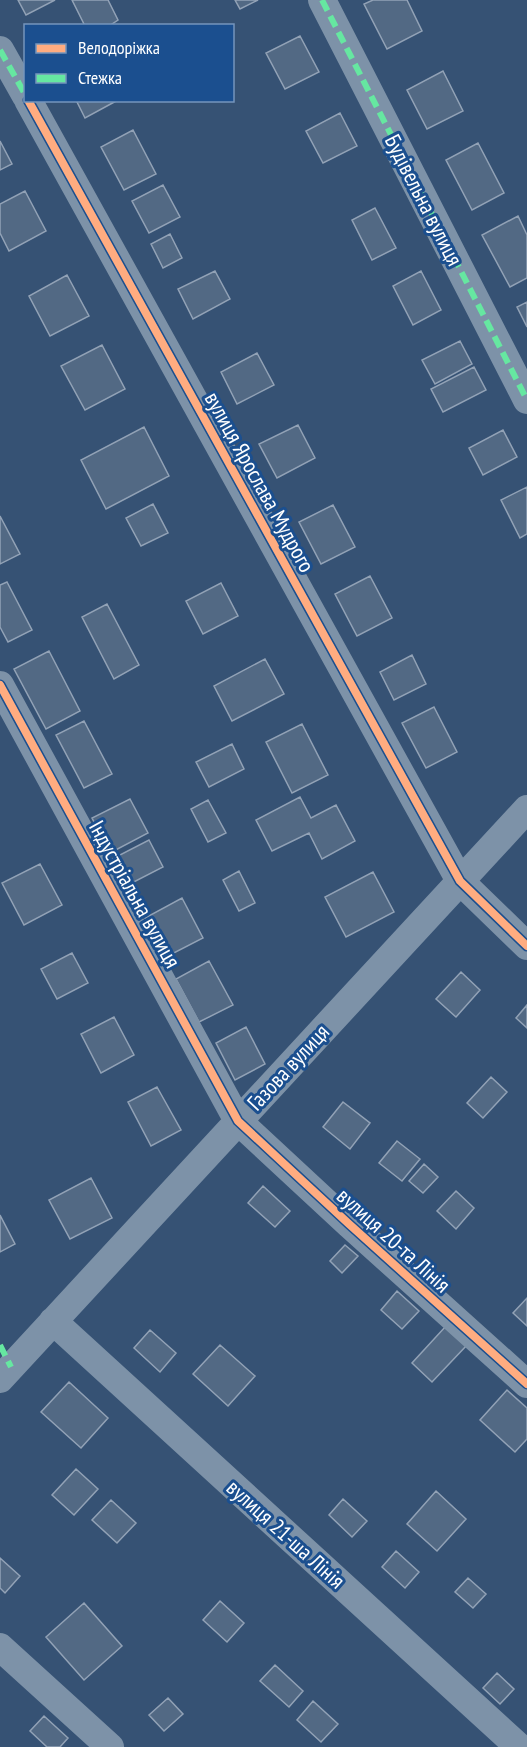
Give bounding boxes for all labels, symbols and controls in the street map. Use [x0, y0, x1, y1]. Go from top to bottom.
legend [24, 24, 234, 102]
text: Велодоріжка [78, 36, 160, 59]
text: Стежка [78, 66, 122, 89]
street label: Будівельна вулиця [379, 130, 469, 270]
street label: вулиця Ярослава Мудрого [199, 387, 321, 577]
street label: Індустріальна вулиця [83, 815, 187, 973]
street label: Газова вулиця [241, 1018, 335, 1116]
street label: вулиця 20-та Лінія [331, 1182, 457, 1298]
street label: вулиця 21-ша Лінія [221, 1473, 351, 1595]

